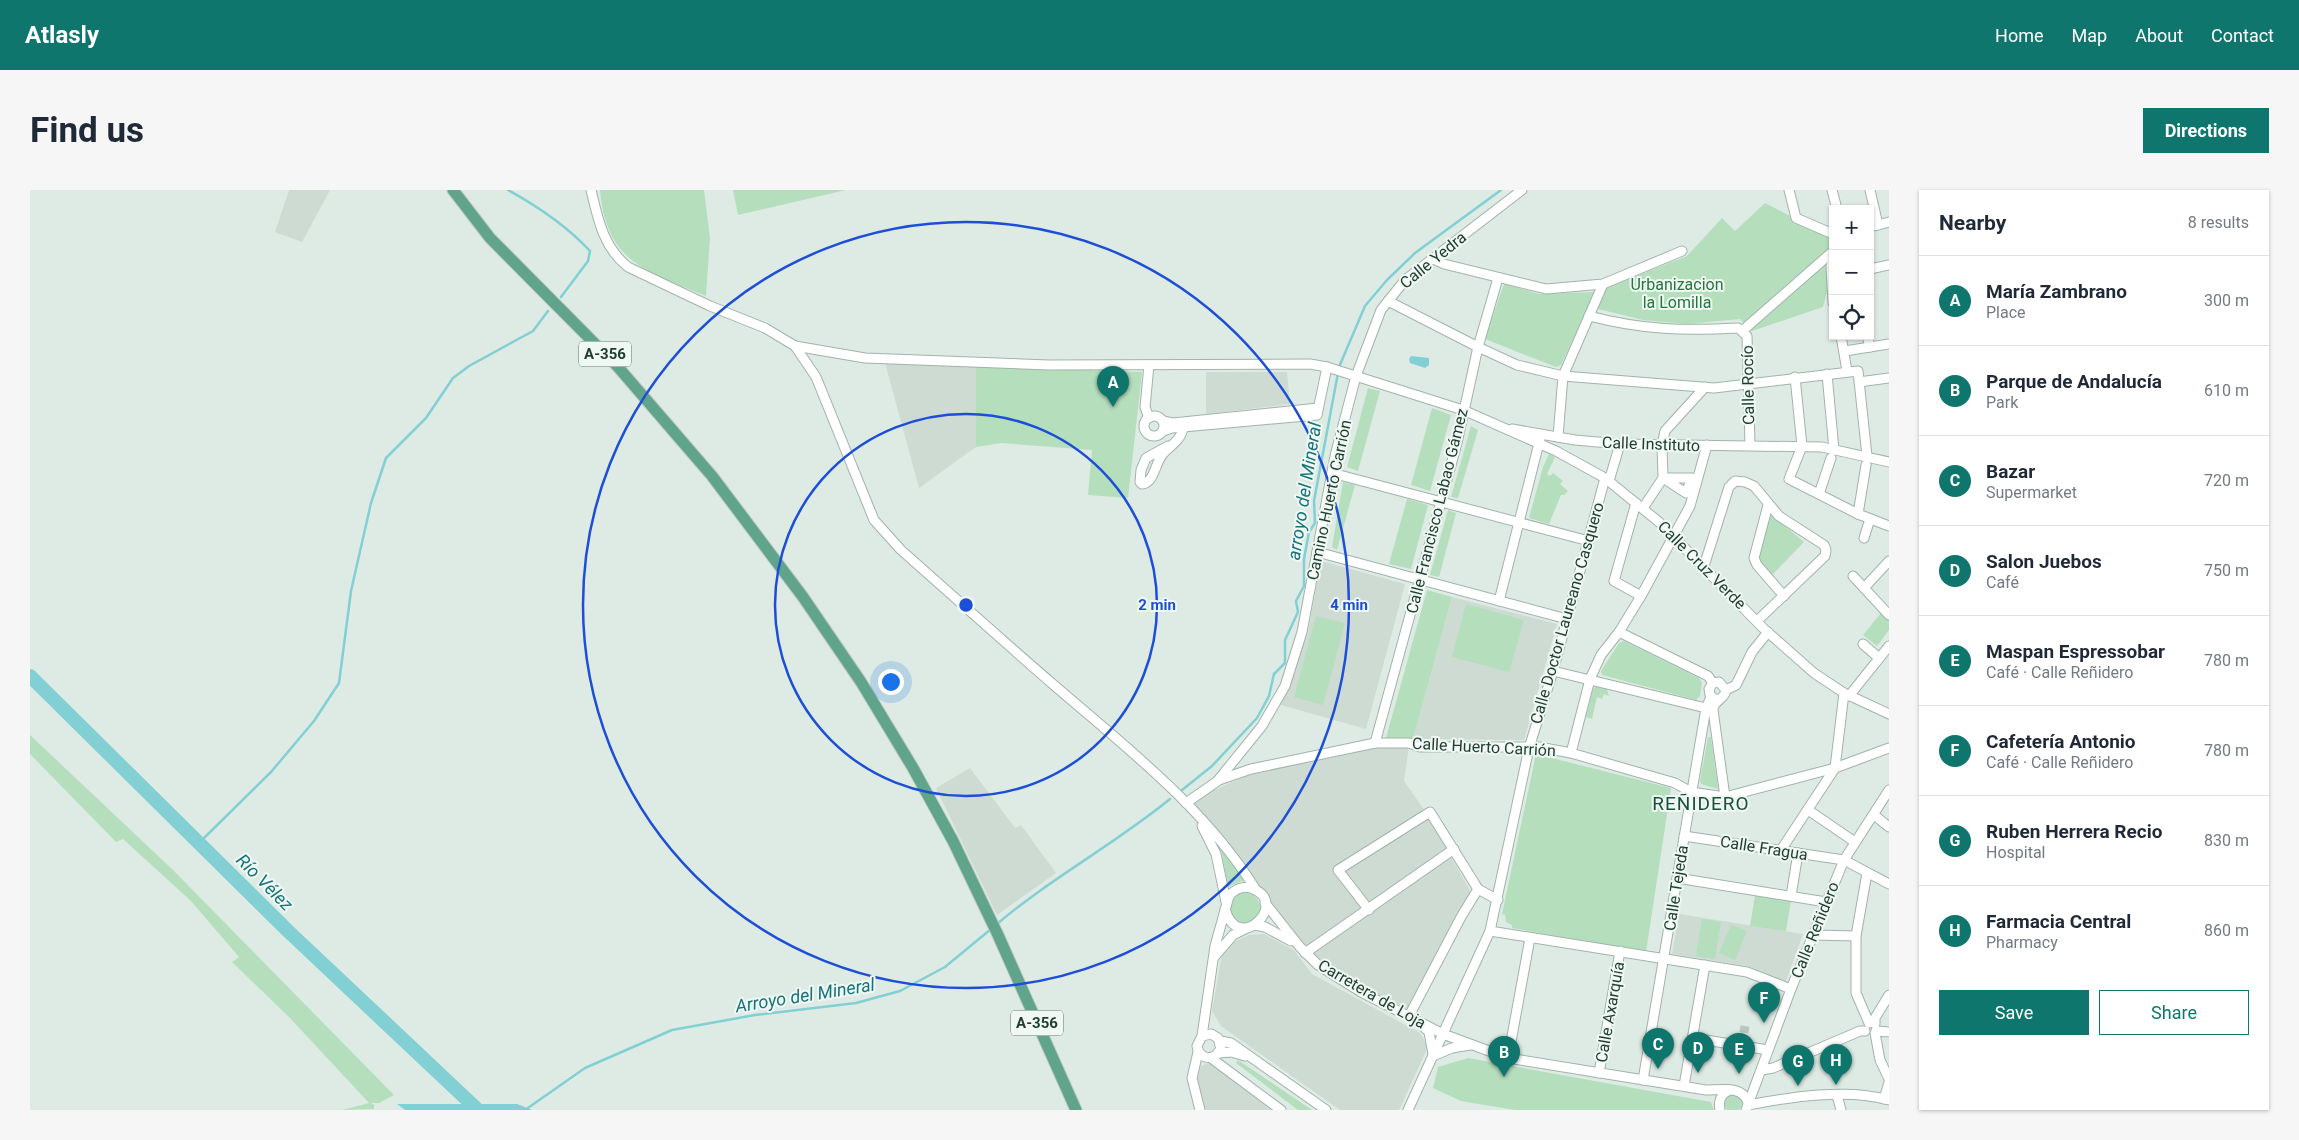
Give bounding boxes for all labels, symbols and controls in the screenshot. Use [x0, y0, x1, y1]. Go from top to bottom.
text: Atlasly [25, 21, 99, 49]
text: Home [1995, 25, 2044, 46]
text: Map [2072, 25, 2107, 46]
text: About [2135, 25, 2183, 46]
text: Contact [2211, 25, 2274, 46]
button: Directions [2143, 108, 2269, 153]
text: Find us [30, 110, 144, 151]
map controls [1829, 205, 1874, 340]
button: + [1829, 205, 1874, 250]
text: Nearby [1939, 211, 2006, 235]
text: 8 results [2188, 213, 2249, 232]
street label: Calle Yedra [1396, 228, 1470, 292]
button: − [1829, 250, 1874, 295]
park label: Urbanizacion la Lomilla [1630, 275, 1724, 312]
text: María Zambrano [1986, 280, 2127, 303]
text: A [1950, 291, 1960, 310]
text: 300 m [2204, 291, 2249, 310]
button: locate [1829, 295, 1874, 340]
text: Place [1986, 303, 2026, 322]
road number: A-356 [579, 342, 631, 366]
street label: Calle Rocío [1738, 345, 1758, 425]
pin: A [1097, 366, 1129, 407]
text: Parque de Andalucía [1986, 370, 2162, 393]
text: B [1950, 381, 1960, 400]
text: 610 m [2204, 381, 2249, 400]
text: Park [1986, 393, 2018, 412]
street label: Calle Francisco Labao Gámez [1402, 406, 1472, 616]
street label: Camino Huerto Carrión [1303, 418, 1355, 582]
water label: arroyo del Mineral [1283, 420, 1325, 561]
street label: Calle Instituto [1602, 433, 1700, 455]
text: Bazar [1986, 460, 2035, 483]
text: C [1950, 471, 1960, 490]
text: 720 m [2204, 471, 2249, 490]
text: Supermarket [1986, 483, 2077, 502]
street label: Calle Doctor Laureano Casquero [1526, 500, 1608, 726]
street label: Calle Cruz Verde [1654, 517, 1750, 613]
text: Salon Juebos [1986, 550, 2102, 573]
text: D [1950, 561, 1960, 580]
text: 750 m [2204, 561, 2249, 580]
text: Café [1986, 573, 2019, 592]
centre of rings [957, 596, 975, 614]
text: 2 min [1138, 596, 1176, 614]
text: 4 min [1330, 596, 1368, 614]
text: Maspan Espressobar [1986, 640, 2165, 663]
text: E [1951, 651, 1960, 670]
text: 780 m [2204, 651, 2249, 670]
text: Café · Calle Reñidero [1986, 663, 2133, 682]
your location [878, 669, 904, 695]
text: Cafetería Antonio [1986, 730, 2136, 753]
street label: Calle Huerto Carrión [1412, 734, 1556, 760]
text: F [1951, 741, 1959, 760]
text: 780 m [2204, 741, 2249, 760]
text: Café · Calle Reñidero [1986, 753, 2133, 772]
district label: REÑIDERO [1652, 792, 1750, 815]
text: Ruben Herrera Recio [1986, 820, 2162, 843]
text: G [1950, 831, 1960, 850]
text: 830 m [2204, 831, 2249, 850]
street label: Calle Fragua [1719, 832, 1809, 864]
text: Hospital [1986, 843, 2046, 862]
street label: Calle Tejeda [1660, 844, 1692, 932]
water label: Río Vélez [232, 849, 298, 915]
street label: Calle Reñidero [1787, 879, 1843, 981]
text: Farmacia Central [1986, 910, 2131, 933]
text: H [1949, 921, 1961, 940]
text: 860 m [2204, 921, 2249, 940]
text: Pharmacy [1986, 933, 2058, 952]
street label: Carretera de Loja [1315, 955, 1429, 1033]
street label: Calle Axarquía [1592, 960, 1628, 1064]
water label: Arroyo del Mineral [733, 973, 877, 1017]
pin: F [1748, 982, 1780, 1023]
button: Save [1939, 990, 2089, 1035]
button: Share [2099, 990, 2249, 1035]
road number: A-356 [1011, 1010, 1063, 1036]
pin: C [1642, 1028, 1674, 1069]
pin: D [1682, 1032, 1714, 1073]
pin: E [1723, 1033, 1755, 1074]
pin: B [1488, 1036, 1520, 1077]
pin: H [1820, 1044, 1852, 1085]
pin: G [1782, 1045, 1814, 1086]

